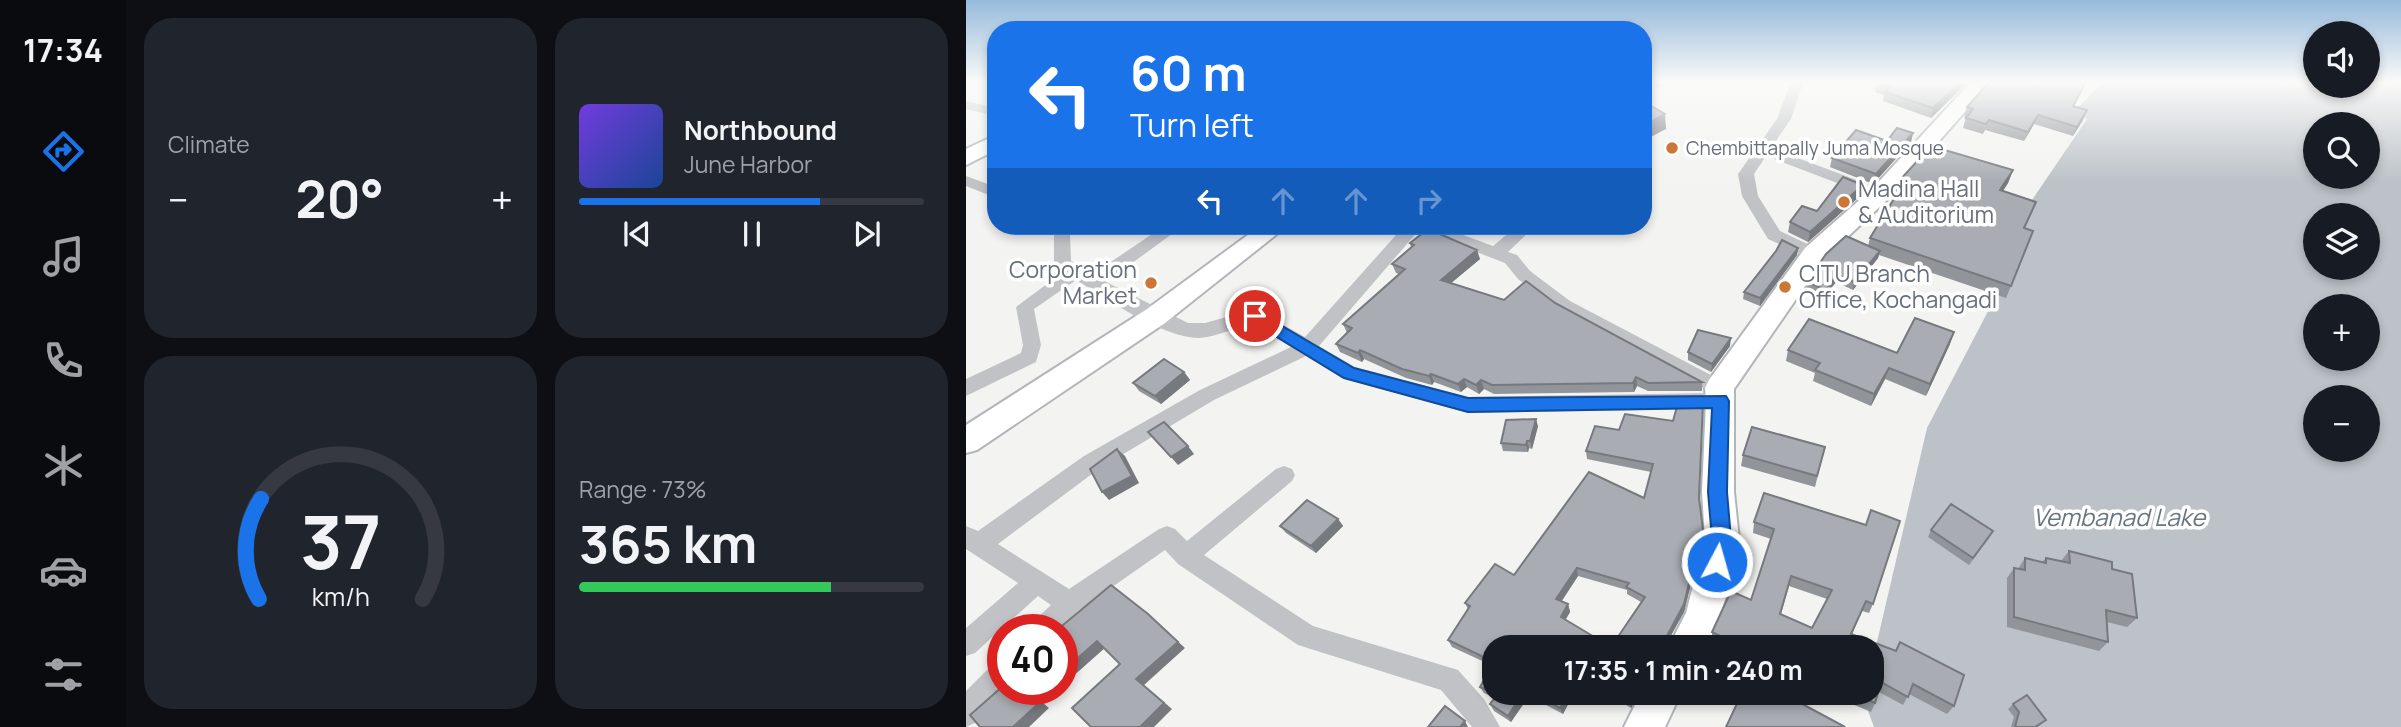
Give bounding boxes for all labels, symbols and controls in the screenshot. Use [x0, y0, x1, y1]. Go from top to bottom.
map controls [2303, 21, 2380, 462]
button: sound [2303, 21, 2380, 98]
text: 17:34 [23, 28, 103, 72]
text: 60 m [1130, 39, 1247, 106]
icon: left [1015, 49, 1106, 140]
text: Turn left [1130, 103, 1254, 147]
text: Northbound [684, 112, 837, 148]
button: search [2303, 112, 2380, 189]
icon: directions [39, 127, 88, 176]
text: Climate [168, 128, 250, 160]
place label: Chembittapally Juma Mosque [1686, 135, 1944, 161]
marker: Chembittapally Juma Mosque [1664, 140, 1680, 156]
text: June Harbor [684, 148, 812, 180]
text: 20° [296, 163, 384, 234]
place label: Madina Hall & Auditorium [1858, 172, 1994, 230]
text: − [168, 173, 189, 225]
text: + [491, 173, 513, 225]
icon: left [1191, 182, 1229, 220]
icon: ahead [1264, 182, 1302, 220]
icon: ahead [1337, 182, 1375, 220]
icon: right [1410, 182, 1448, 220]
marker: Madina Hall & Auditorium [1836, 194, 1852, 210]
button: layers [2303, 203, 2380, 280]
icon: previous [618, 215, 656, 253]
icon: pause [733, 215, 771, 253]
icon: next [848, 215, 886, 253]
icon: music [39, 232, 88, 281]
place label: Corporation Market [1009, 253, 1137, 311]
place label: CITU Branch Office, Kochangadi [1799, 257, 1997, 315]
marker: Corporation Market [1143, 275, 1159, 291]
marker: CITU Branch Office, Kochangadi [1777, 279, 1793, 295]
pin [1225, 286, 1285, 346]
button: + [2303, 294, 2380, 371]
icon: arrive [1236, 297, 1274, 335]
icon: phone [39, 336, 88, 385]
button: − [2303, 385, 2380, 462]
icon: climate [39, 441, 88, 490]
text: Range · 73% [579, 473, 706, 505]
text: 37 [300, 491, 381, 591]
water label: Vembanad Lake [2033, 500, 2207, 533]
text: 365 km [579, 508, 757, 579]
position arrow [1680, 525, 1754, 599]
icon: car [39, 546, 88, 595]
text: km/h [311, 578, 370, 613]
speed limit sign: 40 [987, 614, 1078, 705]
icon: filters [39, 650, 88, 699]
text: 17:35 · 1 min · 240 m [1563, 652, 1803, 688]

